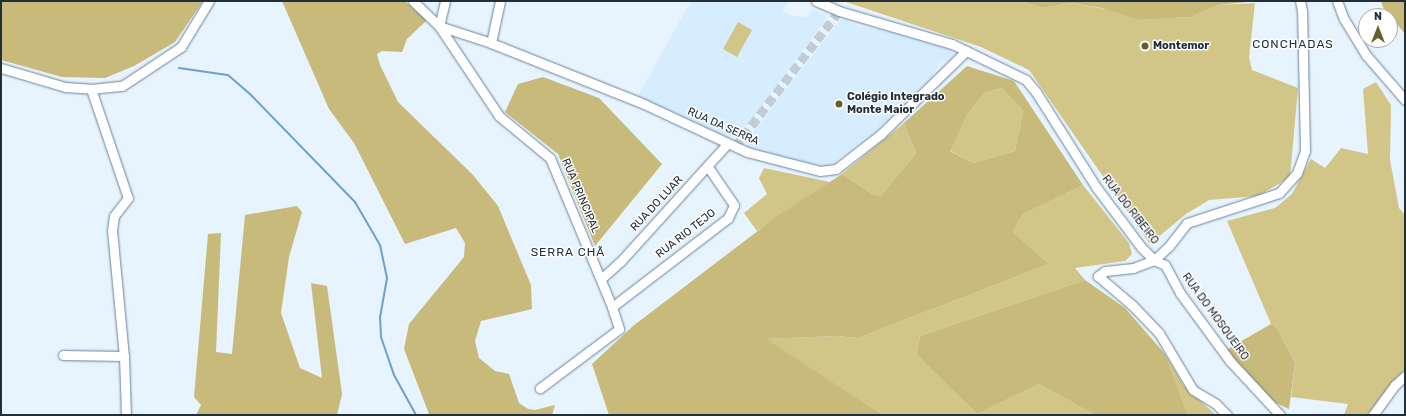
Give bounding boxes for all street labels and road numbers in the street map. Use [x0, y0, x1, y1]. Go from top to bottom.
street label: RUA DA SERRA [685, 105, 761, 149]
street label: RUA PRINCIPAL [558, 156, 602, 236]
street label: RUA DO RIBEIRO [1099, 173, 1161, 247]
street label: RUA DO LUAR [628, 174, 686, 234]
street label: RUA RIO TEJO [653, 206, 719, 262]
street label: RUA DO MOSQUEIRO [1179, 271, 1251, 363]

